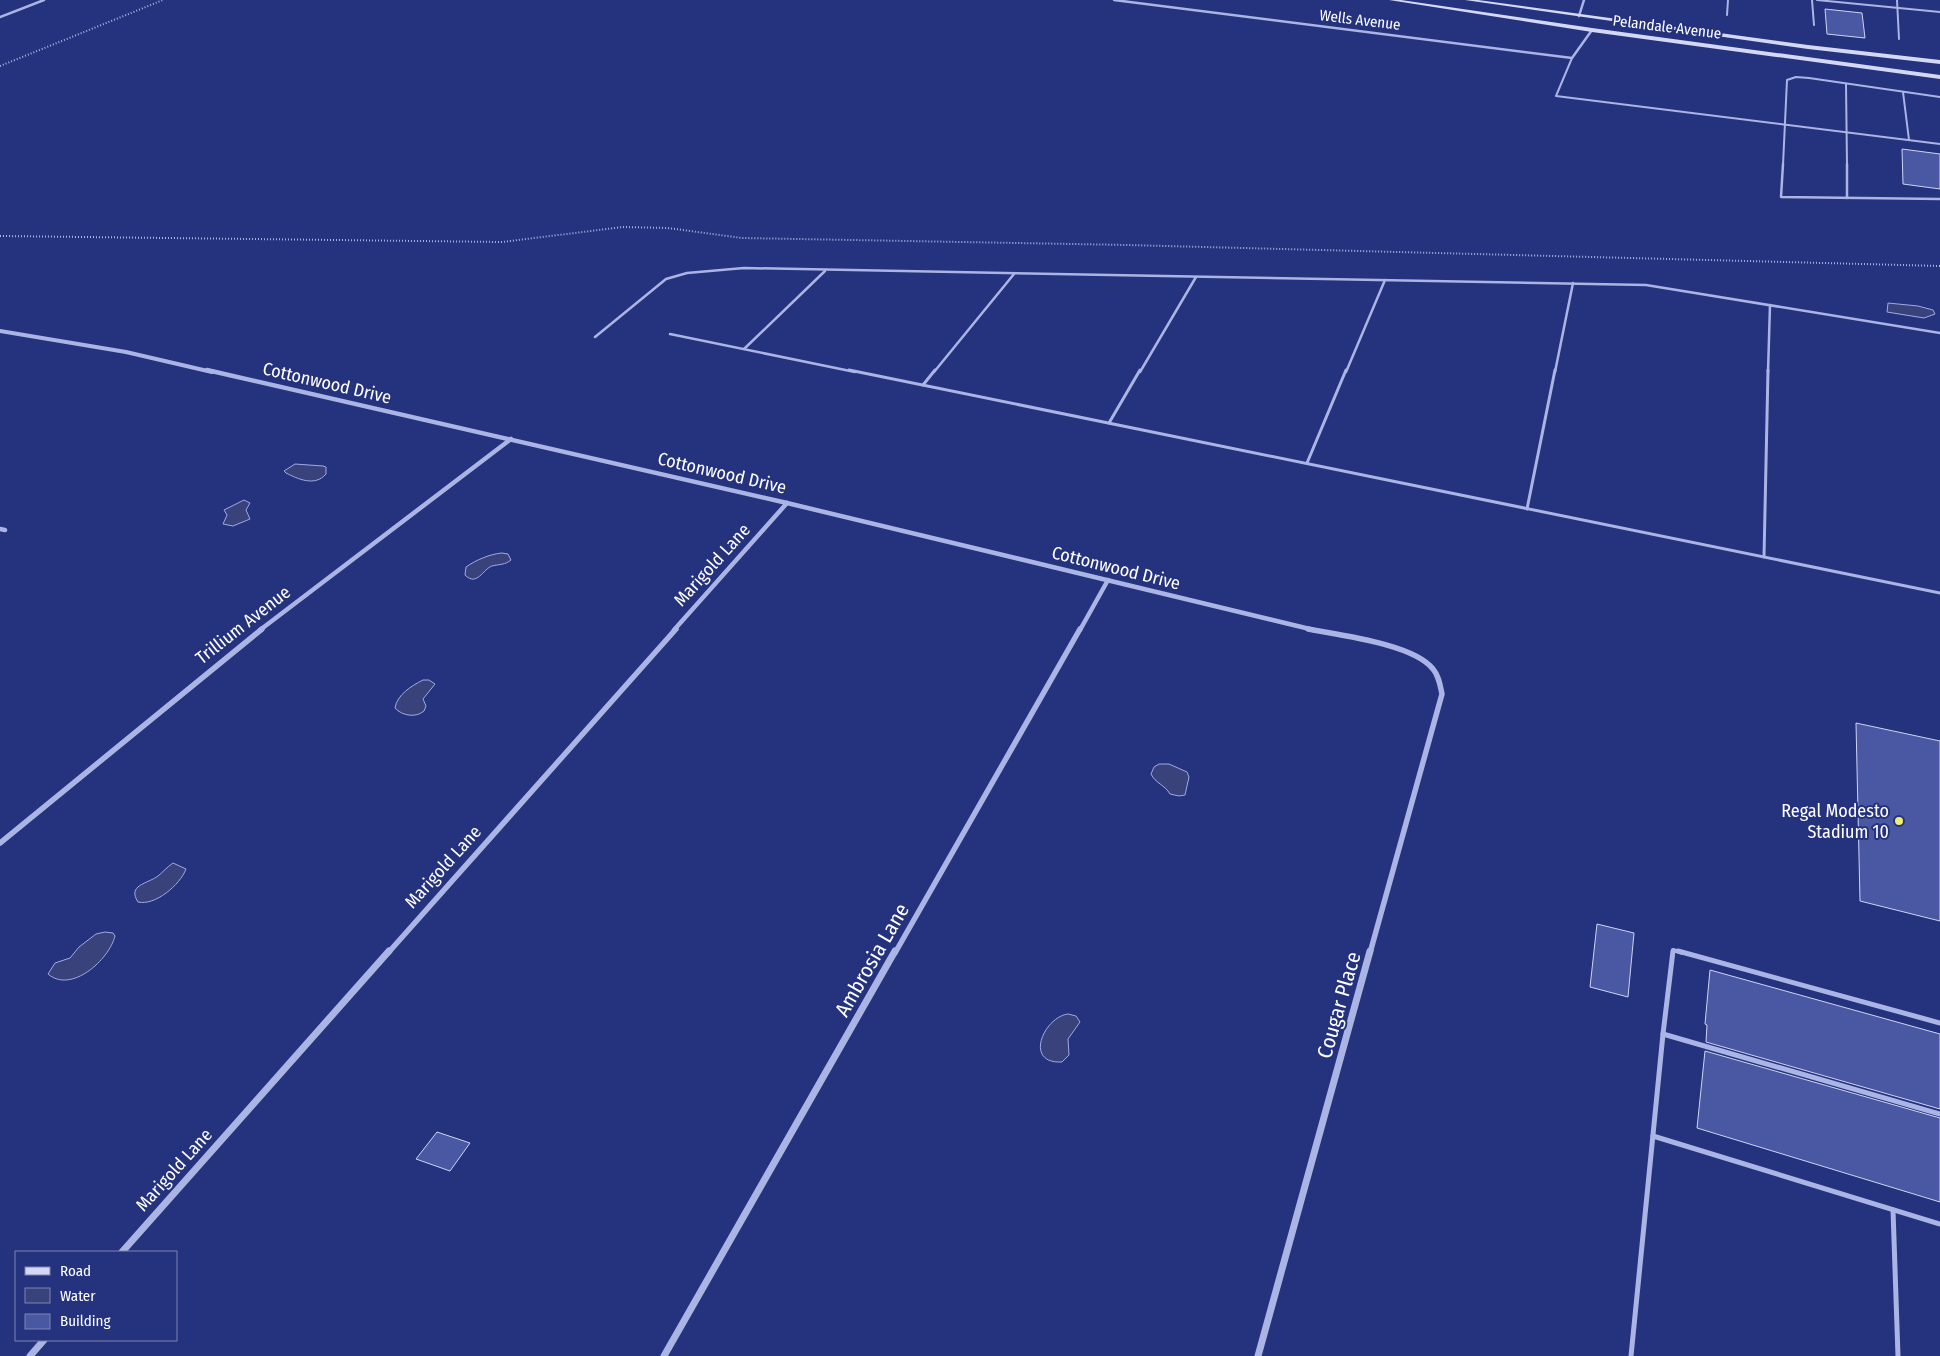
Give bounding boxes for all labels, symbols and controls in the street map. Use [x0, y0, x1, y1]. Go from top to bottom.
street label: Wells Avenue [1318, 6, 1402, 34]
street label: Pelandale Avenue [1612, 11, 1722, 43]
street label: Cottonwood Drive [260, 358, 394, 409]
street label: Cottonwood Drive [655, 448, 789, 499]
street label: Marigold Lane [669, 519, 755, 611]
street label: Cottonwood Drive [1050, 541, 1183, 595]
street label: Trillium Avenue [191, 581, 295, 669]
place label: Regal Modesto Stadium 10 [1781, 800, 1889, 843]
marker: Regal Modesto Stadium 10 [1893, 815, 1905, 827]
street label: Marigold Lane [400, 821, 486, 913]
street label: Ambrosia Lane [829, 899, 915, 1021]
street label: Cougar Place [1311, 949, 1367, 1061]
street label: Marigold Lane [131, 1124, 217, 1216]
legend [15, 1251, 178, 1341]
text: Road [60, 1262, 91, 1280]
text: Water [60, 1287, 96, 1305]
text: Building [60, 1312, 111, 1330]

